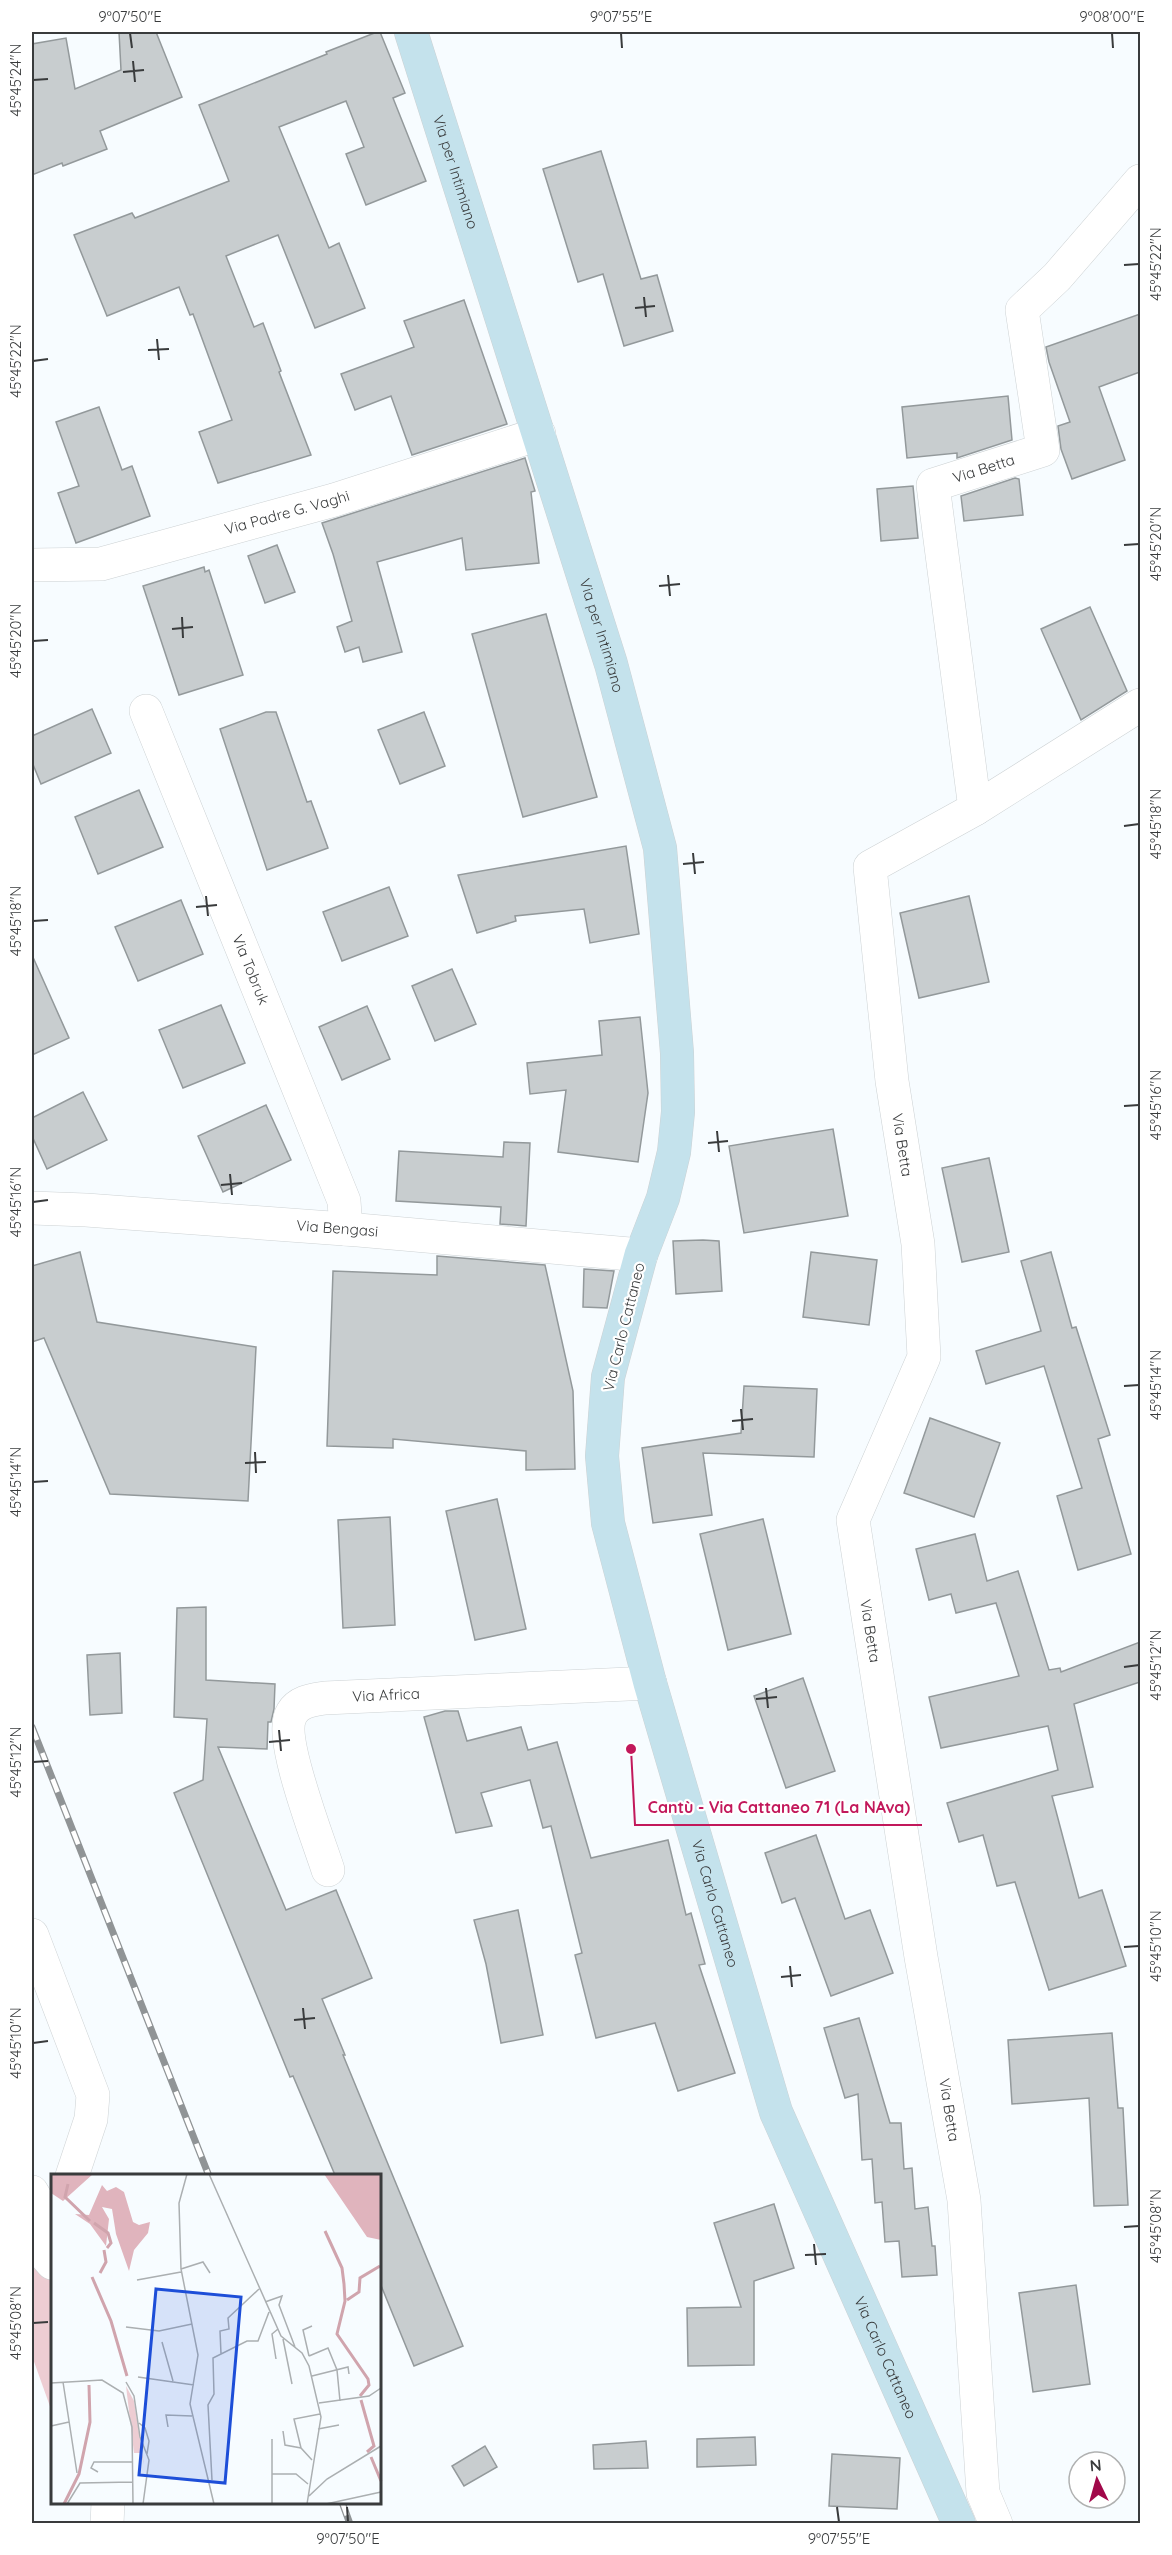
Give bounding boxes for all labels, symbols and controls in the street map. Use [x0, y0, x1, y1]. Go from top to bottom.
text: 9°07'50"E [98, 7, 162, 26]
text: 9°07'55"E [590, 7, 652, 26]
text: 9°08'00"E [1079, 7, 1145, 26]
text: 45°45'24"N [6, 44, 25, 116]
street label: Via per Intimiano [429, 113, 483, 231]
text: 45°45'22"N [1146, 227, 1165, 301]
text: 45°45'22"N [6, 324, 25, 398]
street label: Via Betta [950, 450, 1017, 487]
street label: Via Padre G. Vaghi [222, 486, 352, 539]
text: 45°45'20"N [1146, 507, 1165, 581]
street label: Via per Intimiano [576, 576, 628, 695]
text: 45°45'20"N [6, 604, 25, 678]
text: 45°45'18"N [1146, 789, 1165, 859]
text: 45°45'18"N [6, 886, 25, 956]
street label: Via Tobruk [228, 932, 274, 1007]
text: 45°45'16"N [1146, 1070, 1165, 1140]
street label: Via Betta [888, 1112, 917, 1178]
text: 45°45'16"N [6, 1167, 25, 1237]
street label: Via Bengasi [296, 1215, 379, 1241]
street label: Via Carlo Cattaneo [598, 1261, 649, 1393]
text: 45°45'14"N [1146, 1350, 1165, 1420]
text: 45°45'14"N [6, 1447, 25, 1517]
street label: Via Betta [856, 1598, 885, 1664]
text: 45°45'12"N [1146, 1630, 1165, 1700]
street label: Via Africa [352, 1684, 420, 1706]
text: 45°45'12"N [6, 1727, 25, 1797]
callout: Cantù - Via Cattaneo 71 (La NAva) [635, 1791, 922, 1825]
text: Cantù - Via Cattaneo 71 (La NAva) [648, 1797, 910, 1817]
street label: Via Carlo Cattaneo [688, 1838, 743, 1970]
text: 45°45'10"N [1146, 1910, 1165, 1982]
text: 45°45'10"N [6, 2007, 25, 2079]
street label: Via Betta [935, 2077, 964, 2143]
inset map [51, 2174, 381, 2504]
text: 45°45'08"N [1146, 2189, 1165, 2263]
text: 45°45'08"N [6, 2286, 25, 2360]
street label: Via Carlo Cattaneo [850, 2293, 921, 2422]
north arrow [1067, 2450, 1127, 2510]
text: N [1089, 2455, 1102, 2476]
text: 9°07'50"E [316, 2529, 380, 2548]
text: 9°07'55"E [808, 2529, 870, 2548]

